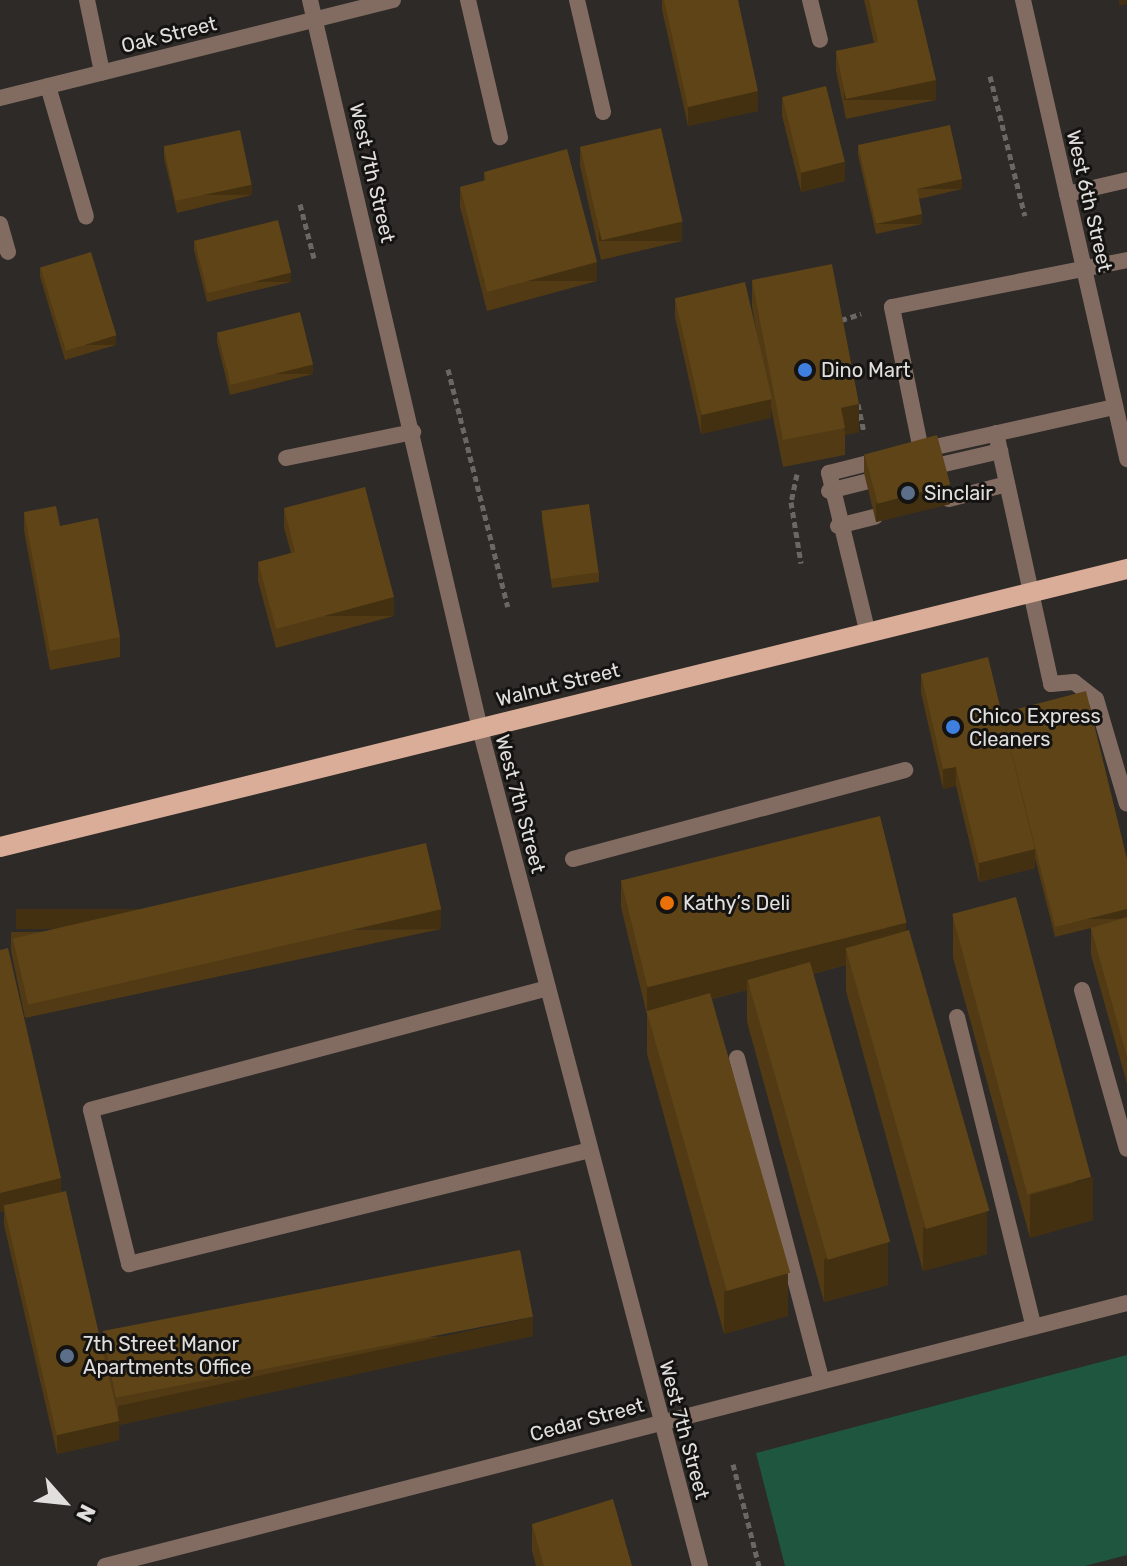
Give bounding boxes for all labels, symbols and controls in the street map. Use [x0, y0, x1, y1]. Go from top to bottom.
street label: Oak Street [119, 12, 219, 58]
street label: West 7th Street [344, 101, 400, 245]
street label: West 6th Street [1061, 128, 1117, 274]
place label: Dino Mart [821, 358, 910, 382]
marker: Dino Mart [796, 361, 814, 379]
place label: Sinclair [924, 481, 993, 505]
marker: Sinclair [899, 484, 917, 502]
street label: Walnut Street [494, 658, 622, 712]
place label: Chico Express Cleaners [969, 704, 1101, 751]
marker: Chico Express Cleaners [944, 718, 962, 736]
street label: West 7th Street [490, 732, 550, 876]
place label: Kathy’s Deli [683, 891, 790, 915]
marker: Kathy’s Deli [658, 894, 676, 912]
place label: 7th Street Manor Apartments Office [83, 1332, 252, 1379]
marker: 7th Street Manor Apartments Office [58, 1347, 76, 1365]
street label: West 7th Street [654, 1358, 714, 1502]
street label: Cedar Street [527, 1393, 647, 1447]
north arrow [24, 1462, 104, 1542]
text: N [70, 1500, 101, 1526]

